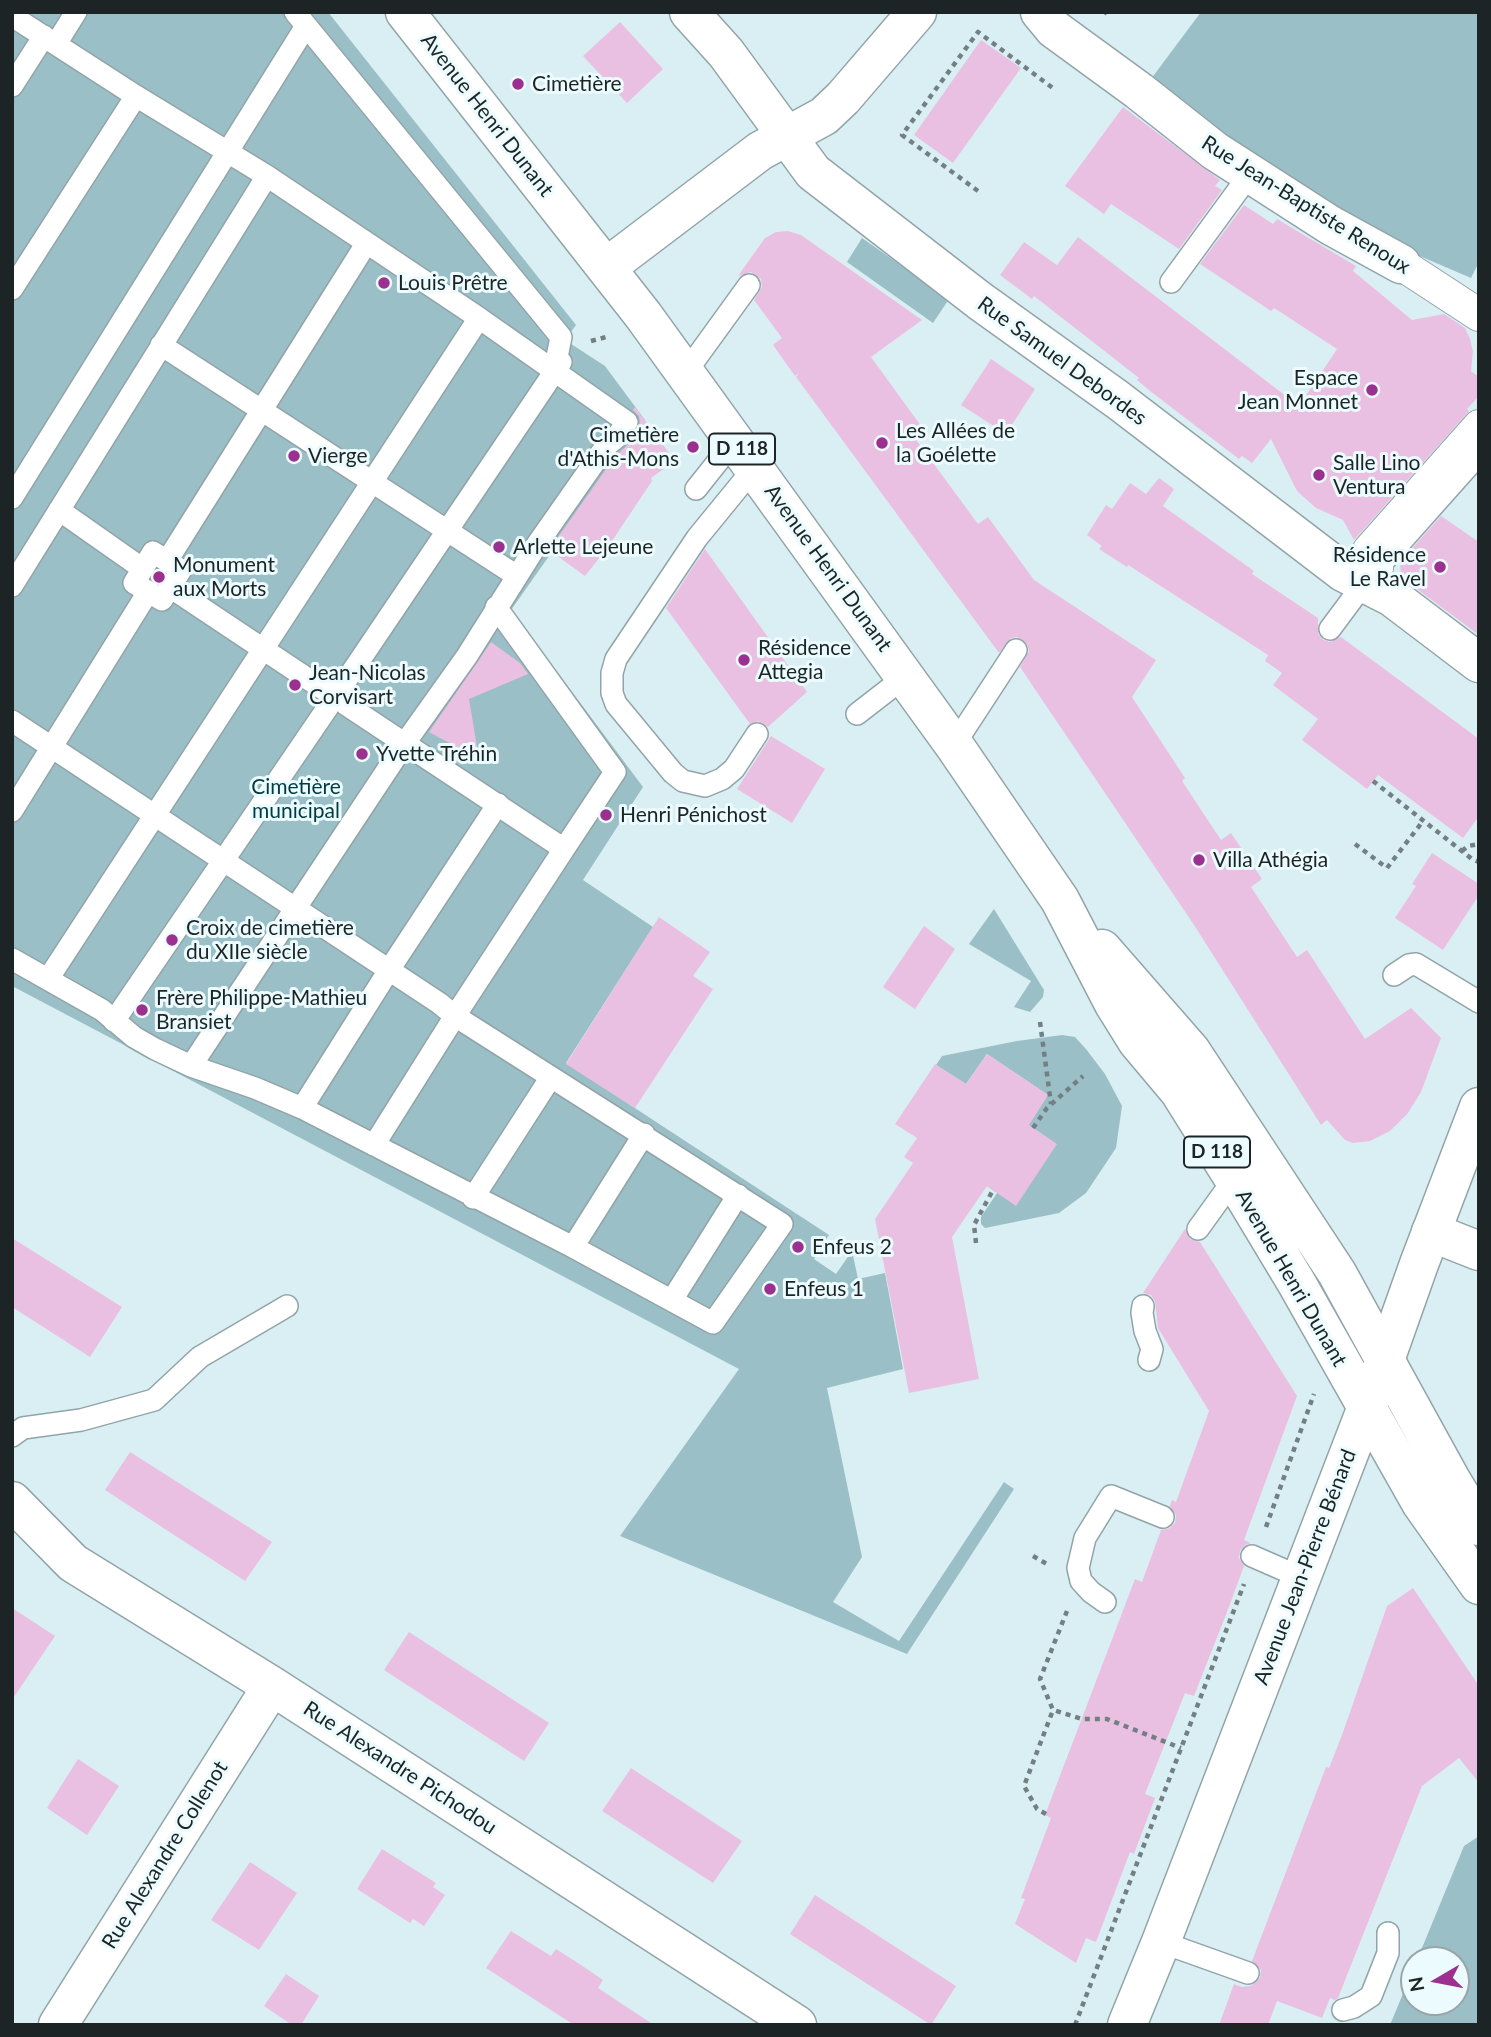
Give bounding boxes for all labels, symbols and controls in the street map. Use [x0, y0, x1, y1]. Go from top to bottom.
street label: Avenue Henri Dunant [415, 28, 559, 202]
place label: Cimetière [532, 71, 622, 97]
marker: Cimetière [510, 76, 526, 92]
street label: Rue Jean-Baptiste Renoux [1197, 130, 1415, 280]
place label: Louis Prêtre [398, 270, 508, 296]
marker: Louis Prêtre [376, 275, 392, 291]
street label: Rue Samuel Debordes [973, 291, 1151, 431]
place label: Espace Jean Monnet [1238, 365, 1358, 415]
marker: Espace Jean Monnet [1364, 382, 1380, 398]
place label: Les Allées de la Goélette [896, 418, 1015, 468]
place label: Cimetière d'Athis-Mons [557, 422, 679, 472]
road number: D 118 [709, 433, 775, 464]
marker: Les Allées de la Goélette [874, 435, 890, 451]
marker: Cimetière d'Athis-Mons [685, 439, 701, 455]
place label: Vierge [308, 443, 368, 469]
marker: Vierge [286, 448, 302, 464]
place label: Salle Lino Ventura [1333, 450, 1421, 500]
marker: Salle Lino Ventura [1311, 467, 1327, 483]
street label: Avenue Henri Dunant [759, 480, 897, 656]
place label: Arlette Lejeune [513, 534, 653, 560]
marker: Arlette Lejeune [491, 539, 507, 555]
place label: Résidence Le Ravel [1333, 542, 1426, 592]
place label: Monument aux Morts [173, 552, 275, 602]
marker: Résidence Le Ravel [1432, 559, 1448, 575]
marker: Monument aux Morts [151, 569, 167, 585]
place label: Résidence Attegia [758, 635, 851, 685]
marker: Résidence Attegia [736, 652, 752, 668]
place label: Jean-Nicolas Corvisart [309, 660, 426, 710]
marker: Jean-Nicolas Corvisart [287, 677, 303, 693]
place label: Yvette Tréhin [376, 741, 497, 767]
marker: Yvette Tréhin [354, 746, 370, 762]
park label: Cimetière municipal [251, 774, 341, 824]
place label: Henri Pénichost [620, 802, 767, 828]
marker: Henri Pénichost [598, 807, 614, 823]
place label: Villa Athégia [1213, 847, 1328, 873]
marker: Villa Athégia [1191, 852, 1207, 868]
place label: Croix de cimetière du XIIe siècle [186, 915, 354, 965]
marker: Croix de cimetière du XIIe siècle [164, 932, 180, 948]
place label: Frère Philippe-Mathieu Bransiet [156, 985, 367, 1035]
marker: Frère Philippe-Mathieu Bransiet [134, 1002, 150, 1018]
road number: D 118 [1184, 1136, 1250, 1168]
street label: Avenue Henri Dunant [1230, 1185, 1352, 1371]
place label: Enfeus 2 [812, 1234, 892, 1260]
marker: Enfeus 2 [790, 1239, 806, 1255]
place label: Enfeus 1 [784, 1276, 864, 1302]
marker: Enfeus 1 [762, 1281, 778, 1297]
street label: Avenue Jean-Pierre Bénard [1248, 1446, 1362, 1688]
street label: Rue Alexandre Pichodou [299, 1696, 501, 1840]
street label: Rue Alexandre Collenot [97, 1756, 233, 1954]
north arrow [1400, 1946, 1470, 2016]
text: N [1403, 1975, 1428, 1994]

